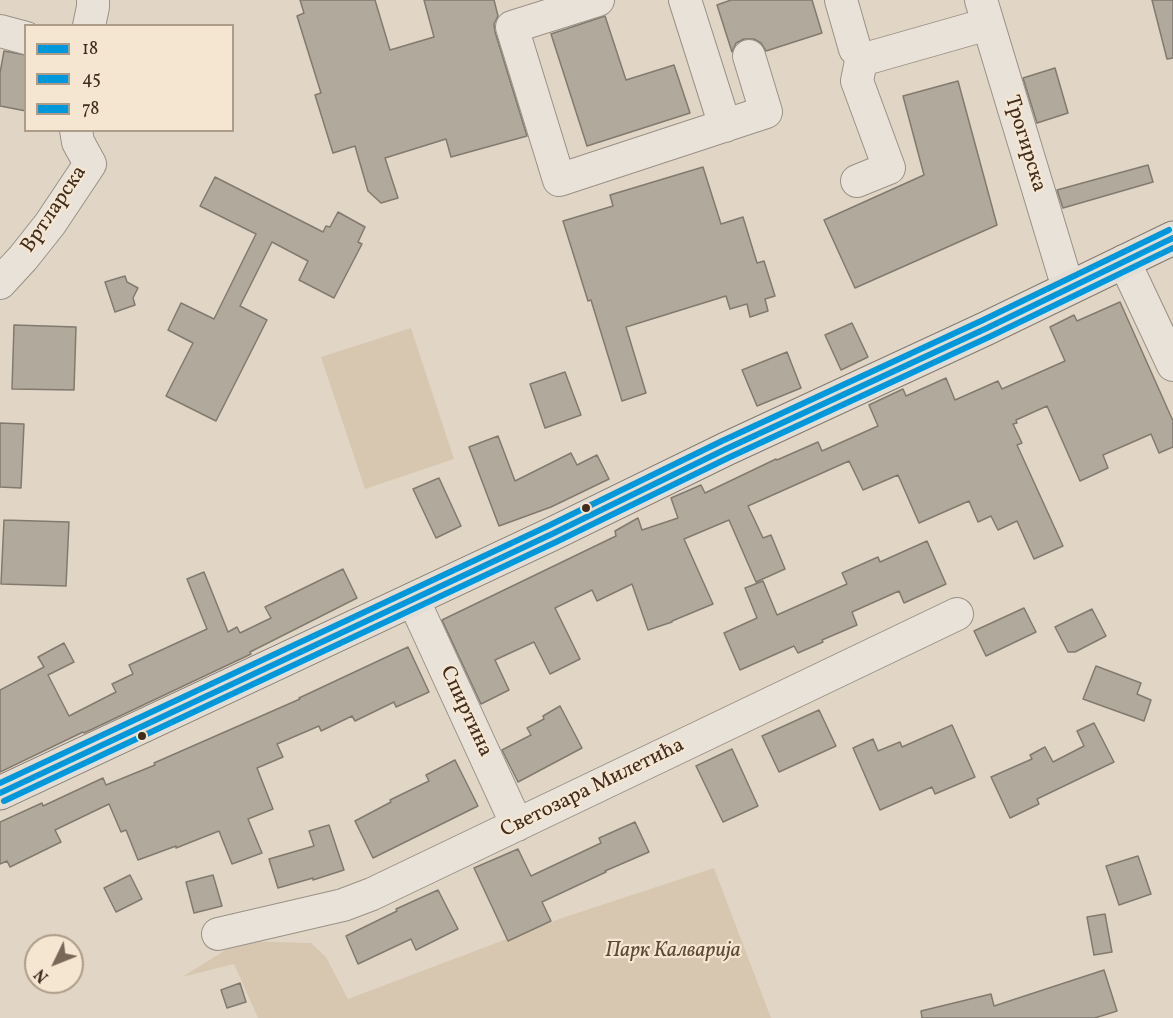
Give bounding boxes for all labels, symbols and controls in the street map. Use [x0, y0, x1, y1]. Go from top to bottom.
legend [24, 24, 234, 132]
text: 18 [82, 37, 98, 62]
text: 45 [82, 67, 101, 92]
street label: Трогирска [997, 93, 1051, 195]
text: 78 [82, 97, 99, 122]
street label: Вртларска [17, 162, 93, 258]
unlabelled marker [580, 502, 592, 514]
street label: Спиртина [433, 663, 497, 761]
unlabelled marker [136, 730, 148, 742]
street label: Светозара Милетића [497, 734, 689, 844]
north arrow [24, 934, 84, 994]
park label: Парк Калварија [605, 939, 741, 965]
text: N [30, 963, 54, 987]

